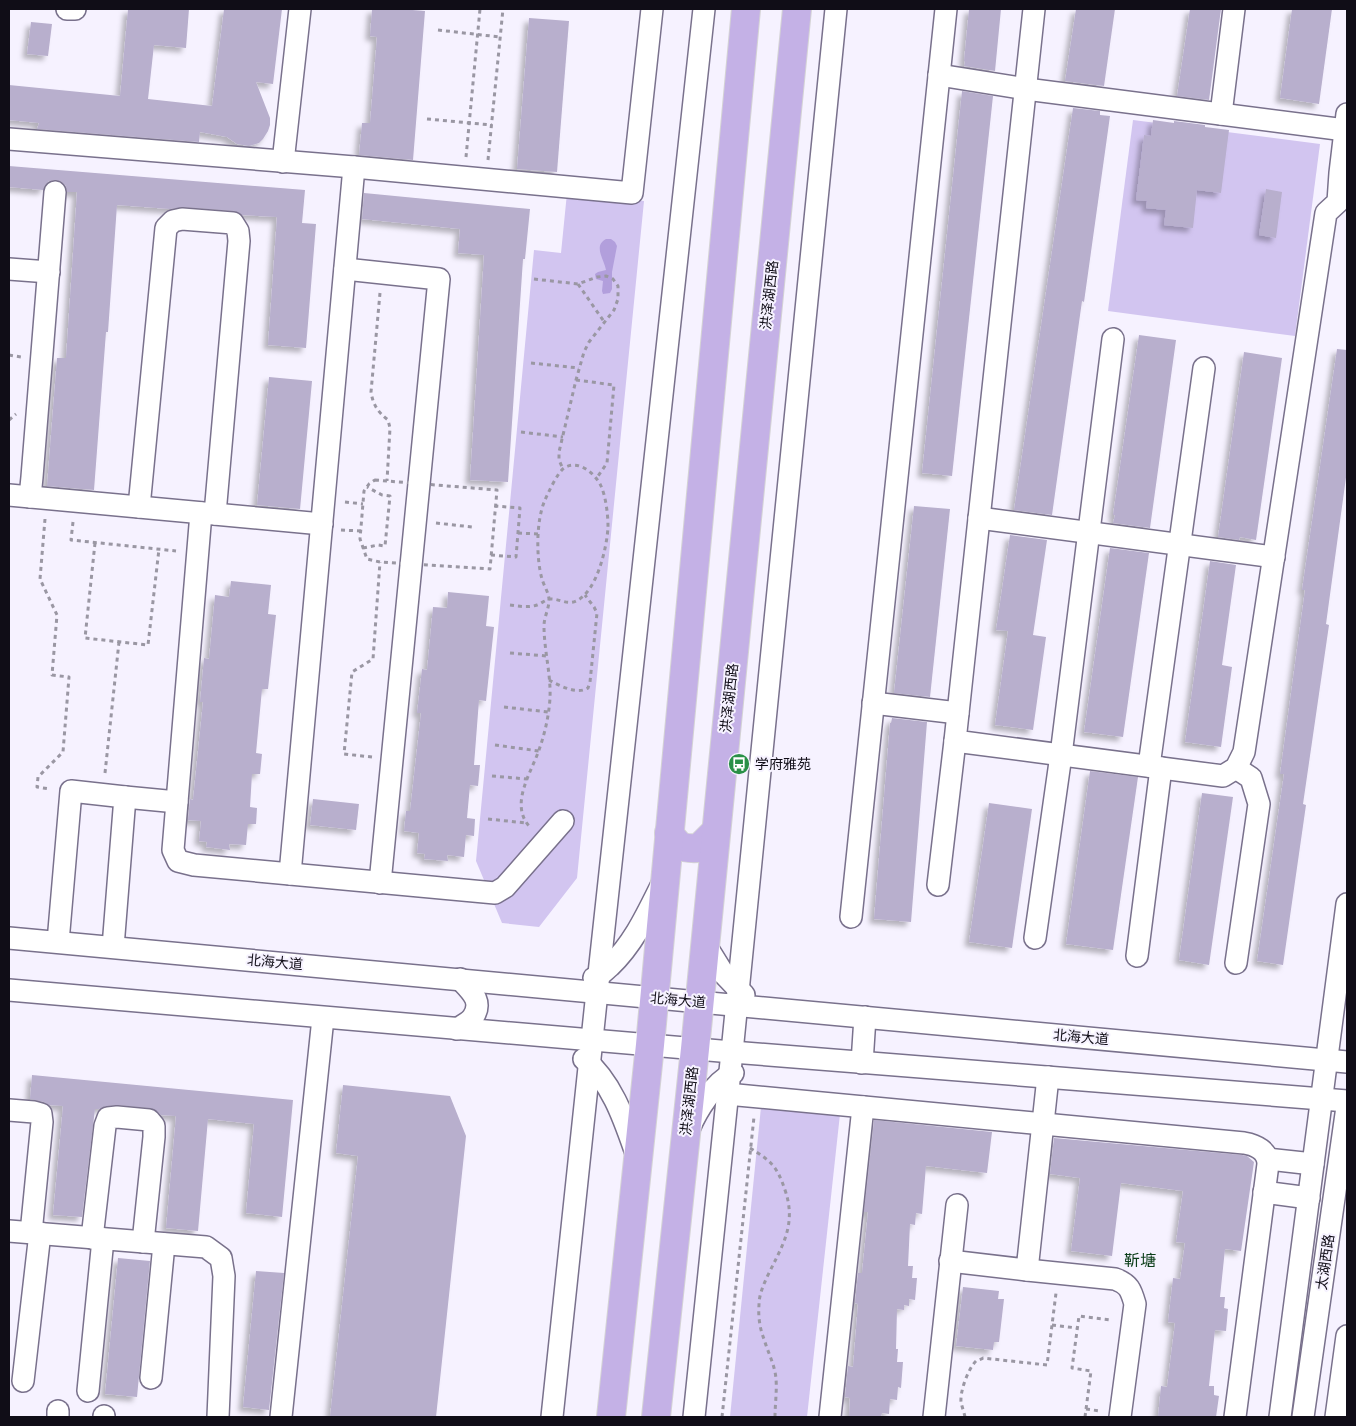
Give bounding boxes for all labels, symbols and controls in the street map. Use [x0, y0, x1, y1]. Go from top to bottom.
street label: 洪泽湖西路 [755, 259, 783, 331]
street label: 洪泽湖西路 [715, 662, 743, 734]
bus stop icon: 学府雅苑 [727, 752, 751, 776]
place label: 学府雅苑 [755, 754, 811, 774]
street label: 北海大道 [246, 950, 304, 974]
street label: 北海大道 [649, 988, 707, 1012]
street label: 北海大道 [1052, 1025, 1110, 1049]
street label: 洪泽湖西路 [675, 1065, 703, 1137]
street label: 太湖西路 [1311, 1233, 1339, 1291]
district label: 靳塘 [1124, 1249, 1156, 1272]

